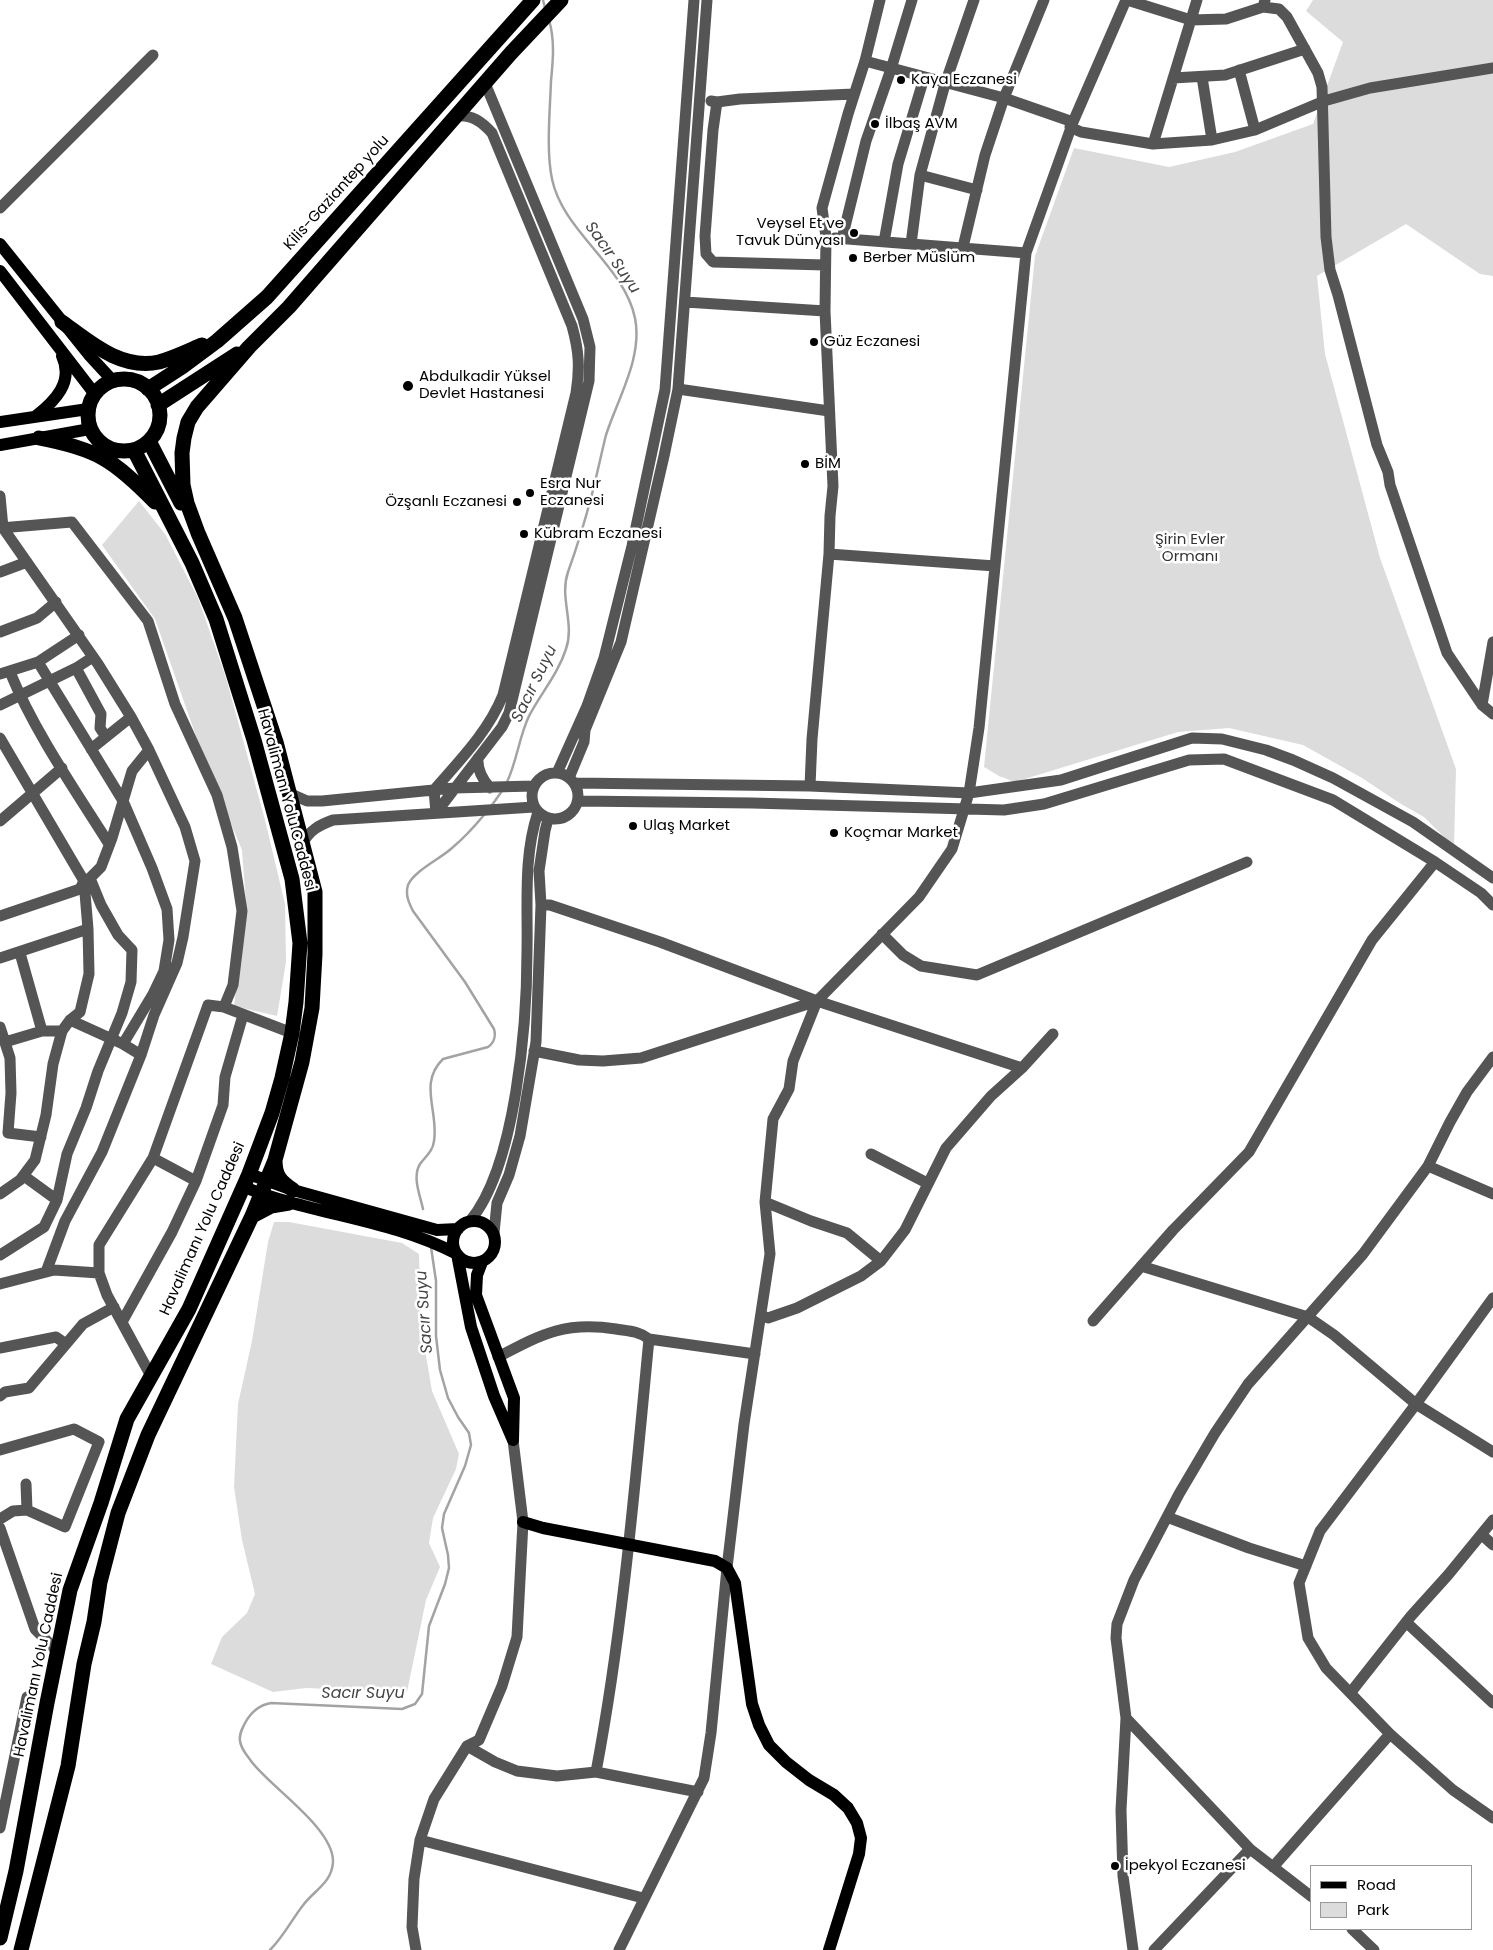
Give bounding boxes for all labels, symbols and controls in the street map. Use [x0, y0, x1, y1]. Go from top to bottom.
place label: Kaya Eczanesi [911, 71, 1017, 89]
marker: Kaya Eczanesi [895, 74, 907, 86]
place label: İlbaş AVM [885, 115, 958, 133]
marker: İlbaş AVM [869, 118, 881, 130]
street label: Kilis-Gaziantep yolu [281, 132, 393, 254]
place label: Veysel Et ve Tavuk Dünyası [736, 215, 844, 250]
water label: Sacır Suyu [580, 218, 644, 298]
marker: Veysel Et ve Tavuk Dünyası [848, 227, 860, 239]
place label: Berber Müslüm [863, 249, 975, 267]
marker: Berber Müslüm [847, 252, 859, 264]
place label: Güz Eczanesi [824, 333, 920, 351]
marker: Güz Eczanesi [808, 336, 820, 348]
place label: Abdulkadir Yüksel Devlet Hastanesi [419, 368, 551, 403]
marker: Abdulkadir Yüksel Devlet Hastanesi [401, 379, 415, 393]
place label: BİM [815, 455, 841, 473]
marker: BİM [799, 458, 811, 470]
place label: Esra Nur Eczanesi [540, 475, 604, 510]
marker: Esra Nur Eczanesi [524, 487, 536, 499]
place label: Özşanlı Eczanesi [385, 493, 507, 511]
marker: Özşanlı Eczanesi [511, 496, 523, 508]
place label: Kübram Eczanesi [534, 525, 662, 543]
marker: Kübram Eczanesi [518, 528, 530, 540]
park label: Şirin Evler Ormanı [1155, 531, 1225, 566]
water label: Sacır Suyu [508, 642, 562, 726]
street label: Havalimanı Yolu Caddesi [253, 707, 319, 893]
place label: Ulaş Market [643, 817, 730, 835]
marker: Ulaş Market [627, 820, 639, 832]
place label: Koçmar Market [844, 824, 958, 842]
marker: Koçmar Market [828, 827, 840, 839]
street label: Havalimanı Yolu Caddesi [157, 1140, 249, 1318]
water label: Sacır Suyu [413, 1270, 437, 1354]
street label: Havalimanı Yolu Caddesi [11, 1571, 67, 1759]
water label: Sacır Suyu [321, 1684, 405, 1704]
place label: İpekyol Eczanesi [1125, 1857, 1246, 1875]
marker: İpekyol Eczanesi [1109, 1860, 1121, 1872]
legend [1310, 1865, 1473, 1930]
text: Road [1357, 1874, 1396, 1895]
text: Park [1357, 1899, 1389, 1920]

